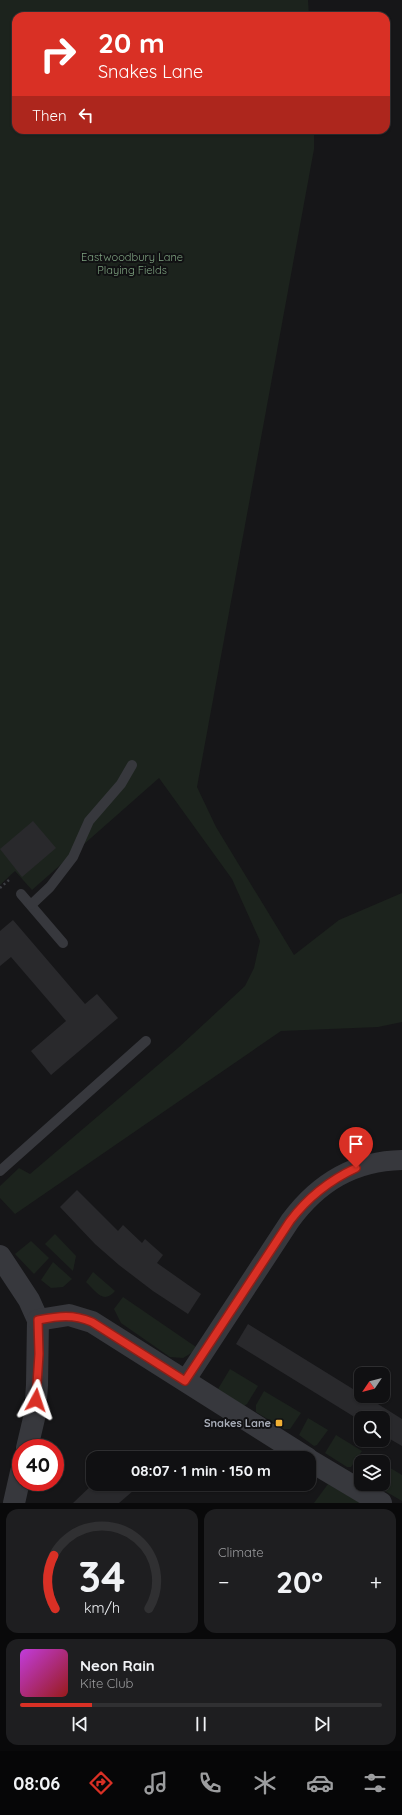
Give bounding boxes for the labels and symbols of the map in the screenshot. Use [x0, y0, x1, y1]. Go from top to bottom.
park label: Eastwoodbury Lane Playing Fields [81, 250, 183, 277]
pin [339, 1127, 373, 1168]
north arrow [354, 1367, 390, 1403]
position arrow [15, 1379, 57, 1421]
place label: Snakes Lane [204, 1416, 272, 1430]
marker: Snakes Lane [274, 1418, 284, 1428]
speed limit sign: 40 [12, 1439, 64, 1491]

